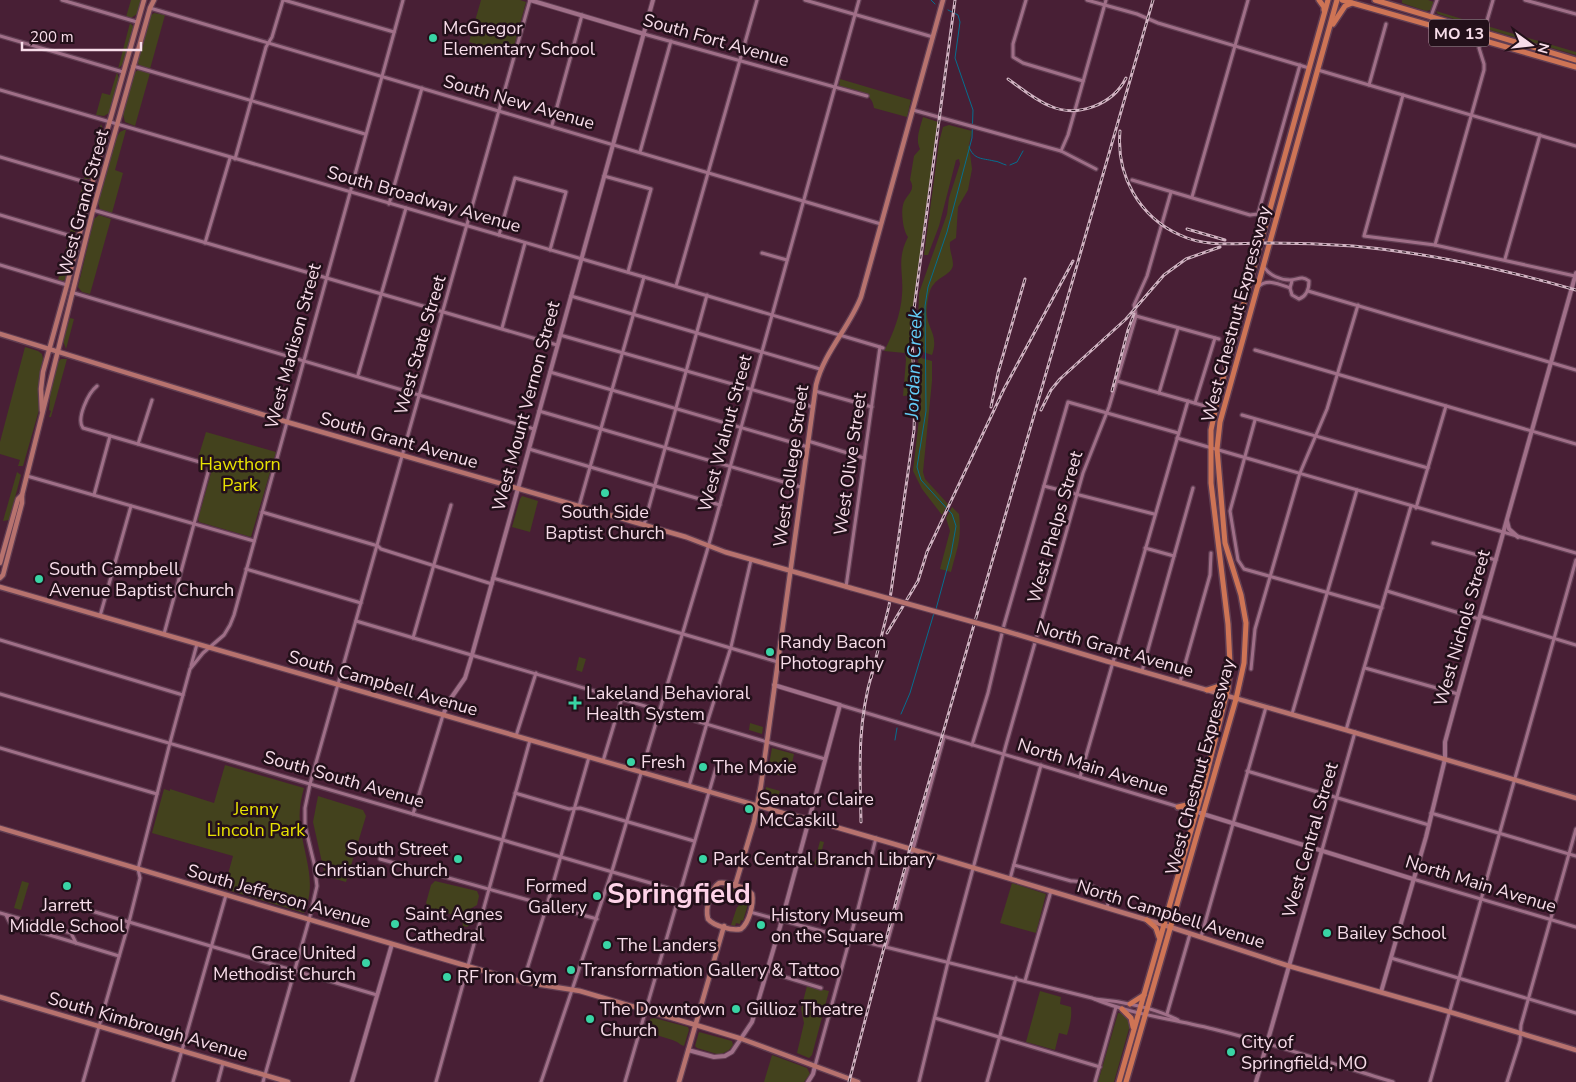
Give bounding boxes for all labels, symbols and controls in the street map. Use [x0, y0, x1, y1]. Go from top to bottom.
street label: South Fort Avenue [640, 8, 792, 72]
place label: McGregor Elementary School [443, 16, 596, 61]
road number: MO 13 [1429, 19, 1489, 46]
scale bar [22, 20, 141, 52]
north arrow [1506, 20, 1556, 70]
text: 200 m [30, 27, 74, 47]
marker: McGregor Elementary School [427, 32, 439, 44]
text: N [1533, 41, 1554, 56]
street label: South New Avenue [441, 69, 597, 135]
street label: West Grand Street [52, 126, 114, 279]
street label: South Broadway Avenue [324, 160, 524, 238]
street label: West Chestnut Expressway [1196, 202, 1277, 425]
street label: West Madison Street [259, 260, 327, 431]
street label: West State Street [389, 272, 452, 418]
street label: West Mount Vernon Street [486, 298, 566, 513]
water label: Jordan Creek [899, 308, 929, 420]
street label: West Walnut Street [692, 351, 758, 514]
street label: West College Street [768, 383, 814, 549]
street label: West Olive Street [828, 391, 872, 537]
street label: South Grant Avenue [317, 406, 481, 474]
street label: West Phelps Street [1022, 447, 1088, 606]
park label: Hawthorn Park [199, 452, 281, 497]
marker: South Side Baptist Church [599, 487, 611, 499]
place label: South Side Baptist Church [545, 500, 665, 545]
street label: West Nichols Street [1428, 546, 1496, 709]
place label: South Campbell Avenue Baptist Church [49, 557, 234, 602]
marker: South Campbell Avenue Baptist Church [33, 573, 45, 585]
street label: North Grant Avenue [1033, 615, 1197, 683]
place label: Randy Bacon Photography [780, 630, 886, 675]
street label: South Campbell Avenue [285, 644, 481, 722]
marker: Randy Bacon Photography [764, 646, 776, 658]
street label: West Chestnut Expressway [1160, 655, 1241, 878]
place label: Lakeland Behavioral Health System [586, 681, 751, 726]
marker: Lakeland Behavioral Health System [568, 696, 582, 710]
street label: North Main Avenue [1015, 733, 1171, 801]
street label: South South Avenue [261, 745, 427, 813]
place label: Fresh [641, 750, 685, 774]
place label: The Moxie [713, 755, 797, 779]
marker: Fresh [625, 756, 637, 768]
street label: West Central Street [1276, 759, 1344, 920]
marker: The Moxie [697, 761, 709, 773]
place label: Senator Claire McCaskill [759, 787, 874, 832]
park label: Jenny Lincoln Park [207, 797, 306, 842]
marker: Senator Claire McCaskill [743, 803, 755, 815]
place label: South Street Christian Church [314, 837, 449, 882]
place label: Park Central Branch Library [713, 847, 936, 871]
street label: North Main Avenue [1403, 850, 1559, 918]
marker: South Street Christian Church [452, 853, 464, 865]
marker: Park Central Branch Library [697, 853, 709, 865]
street label: South Jefferson Avenue [184, 858, 374, 934]
place label: Formed Gallery [526, 874, 588, 919]
street label: North Campbell Avenue [1074, 874, 1268, 954]
district label: Springfield [607, 875, 751, 913]
marker: Jarrett Middle School [61, 880, 73, 892]
marker: Formed Gallery [591, 890, 603, 902]
place label: Jarrett Middle School [10, 893, 125, 938]
place label: Saint Agnes Cathedral [405, 902, 503, 947]
place label: History Museum on the Square [771, 903, 904, 948]
marker: Saint Agnes Cathedral [389, 918, 401, 930]
marker: History Museum on the Square [755, 919, 767, 931]
place label: Bailey School [1337, 921, 1447, 945]
marker: Bailey School [1321, 927, 1333, 939]
place label: The Landers [617, 933, 717, 957]
marker: The Landers [601, 939, 613, 951]
place label: Grace United Methodist Church [213, 941, 356, 986]
marker: Grace United Methodist Church [360, 957, 372, 969]
place label: Transformation Gallery & Tattoo [581, 958, 840, 982]
marker: Transformation Gallery & Tattoo [565, 964, 577, 976]
place label: RF Iron Gym [457, 965, 557, 989]
marker: RF Iron Gym [441, 971, 453, 983]
street label: South Kimbrough Avenue [45, 986, 251, 1066]
place label: The Downtown Church [600, 997, 725, 1042]
place label: Gillioz Theatre [746, 997, 863, 1021]
marker: Gillioz Theatre [730, 1003, 742, 1015]
marker: The Downtown Church [584, 1013, 596, 1025]
place label: City of Springfield, MO [1241, 1030, 1367, 1075]
marker: City of Springfield, MO [1225, 1046, 1237, 1058]

